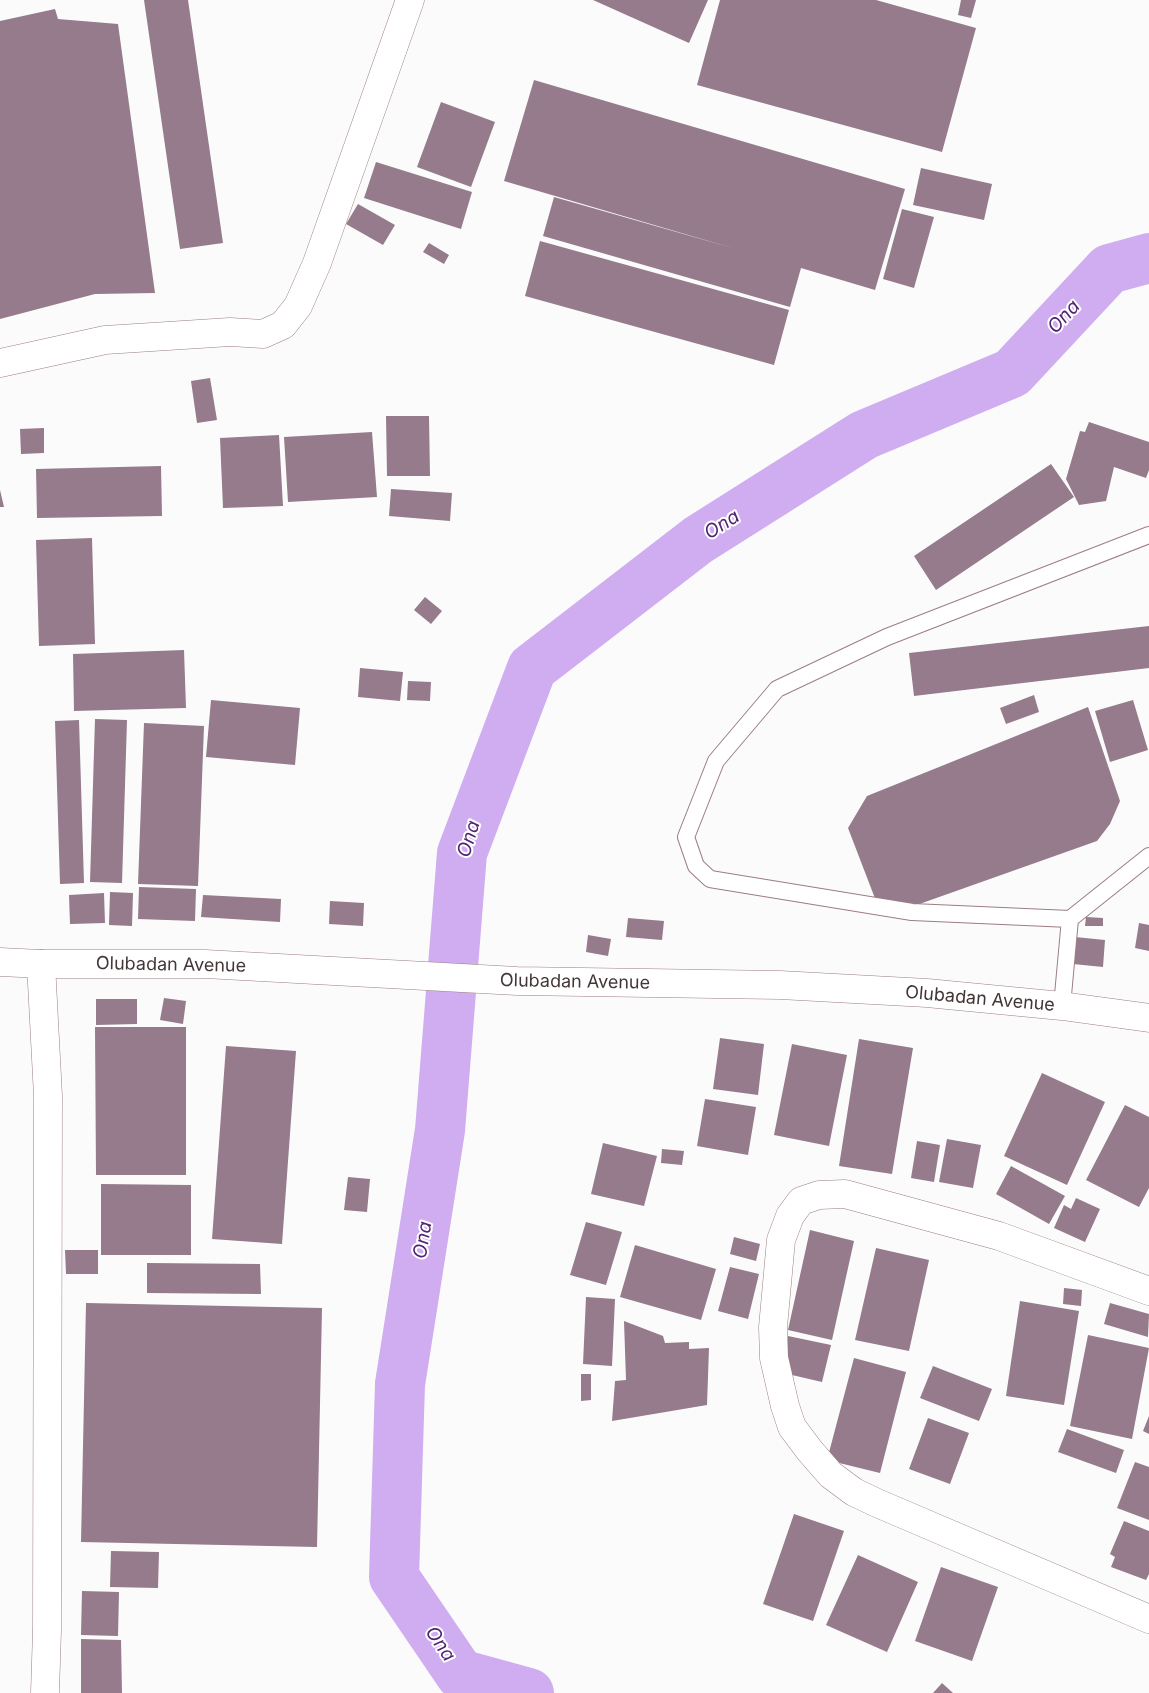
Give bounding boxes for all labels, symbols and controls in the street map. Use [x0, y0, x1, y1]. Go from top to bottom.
water label: Ona [1043, 296, 1085, 338]
water label: Ona [700, 505, 744, 545]
water label: Ona [453, 818, 485, 860]
street label: Olubadan Avenue [96, 953, 246, 977]
street label: Olubadan Avenue [500, 970, 650, 994]
street label: Olubadan Avenue [904, 982, 1056, 1016]
water label: Ona [409, 1220, 437, 1260]
water label: Ona [420, 1622, 460, 1666]

